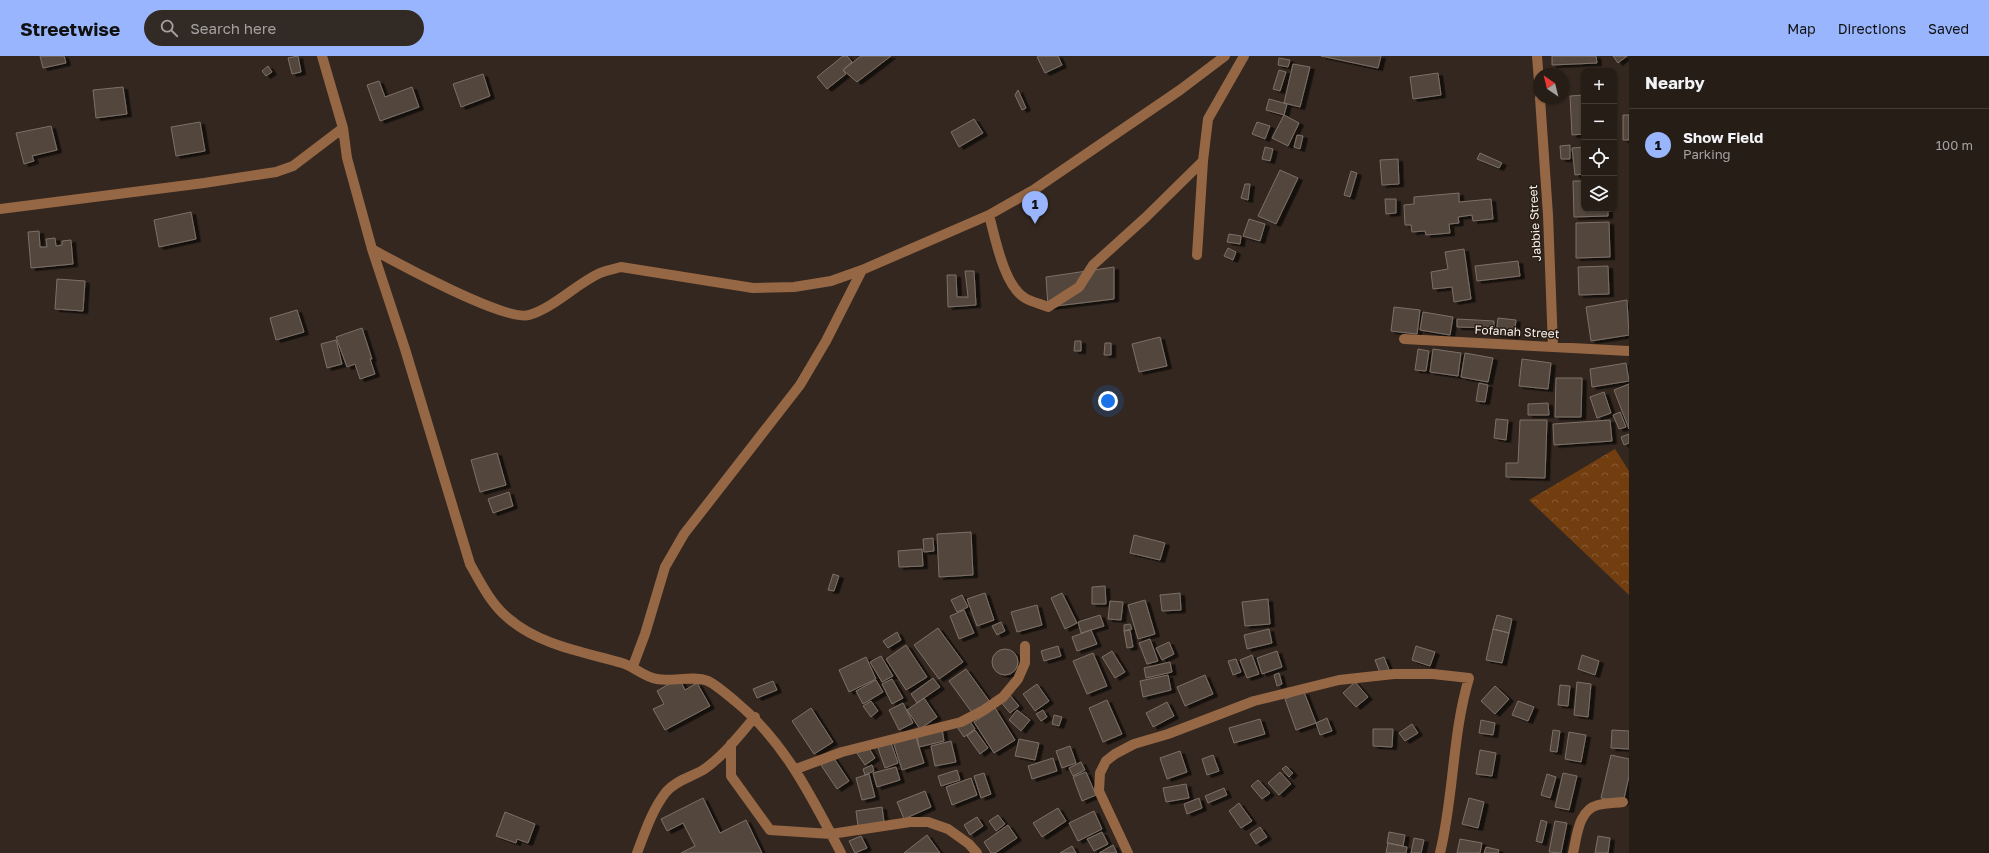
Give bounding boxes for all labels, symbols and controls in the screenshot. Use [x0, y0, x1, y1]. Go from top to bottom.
search box [144, 10, 424, 46]
text: Streetwise [20, 17, 120, 40]
icon: search [158, 17, 180, 39]
text: Search here [190, 19, 276, 37]
text: Map [1787, 20, 1816, 37]
text: Directions [1838, 20, 1906, 37]
text: Saved [1928, 20, 1969, 37]
north arrow [1533, 68, 1569, 104]
map controls [1581, 68, 1617, 212]
button: + [1581, 68, 1617, 104]
text: Nearby [1645, 72, 1705, 93]
button: − [1581, 104, 1617, 140]
text: Show Field [1683, 128, 1763, 146]
text: 1 [1655, 137, 1661, 153]
text: 100 m [1936, 137, 1973, 153]
button: locate [1581, 140, 1617, 176]
text: Parking [1683, 146, 1731, 162]
button: layers [1581, 176, 1617, 212]
street label: Jabbie Street [1525, 184, 1544, 262]
pin: 1 [1022, 191, 1048, 224]
street label: Fofanah Street [1474, 322, 1560, 341]
your location [1098, 391, 1118, 411]

